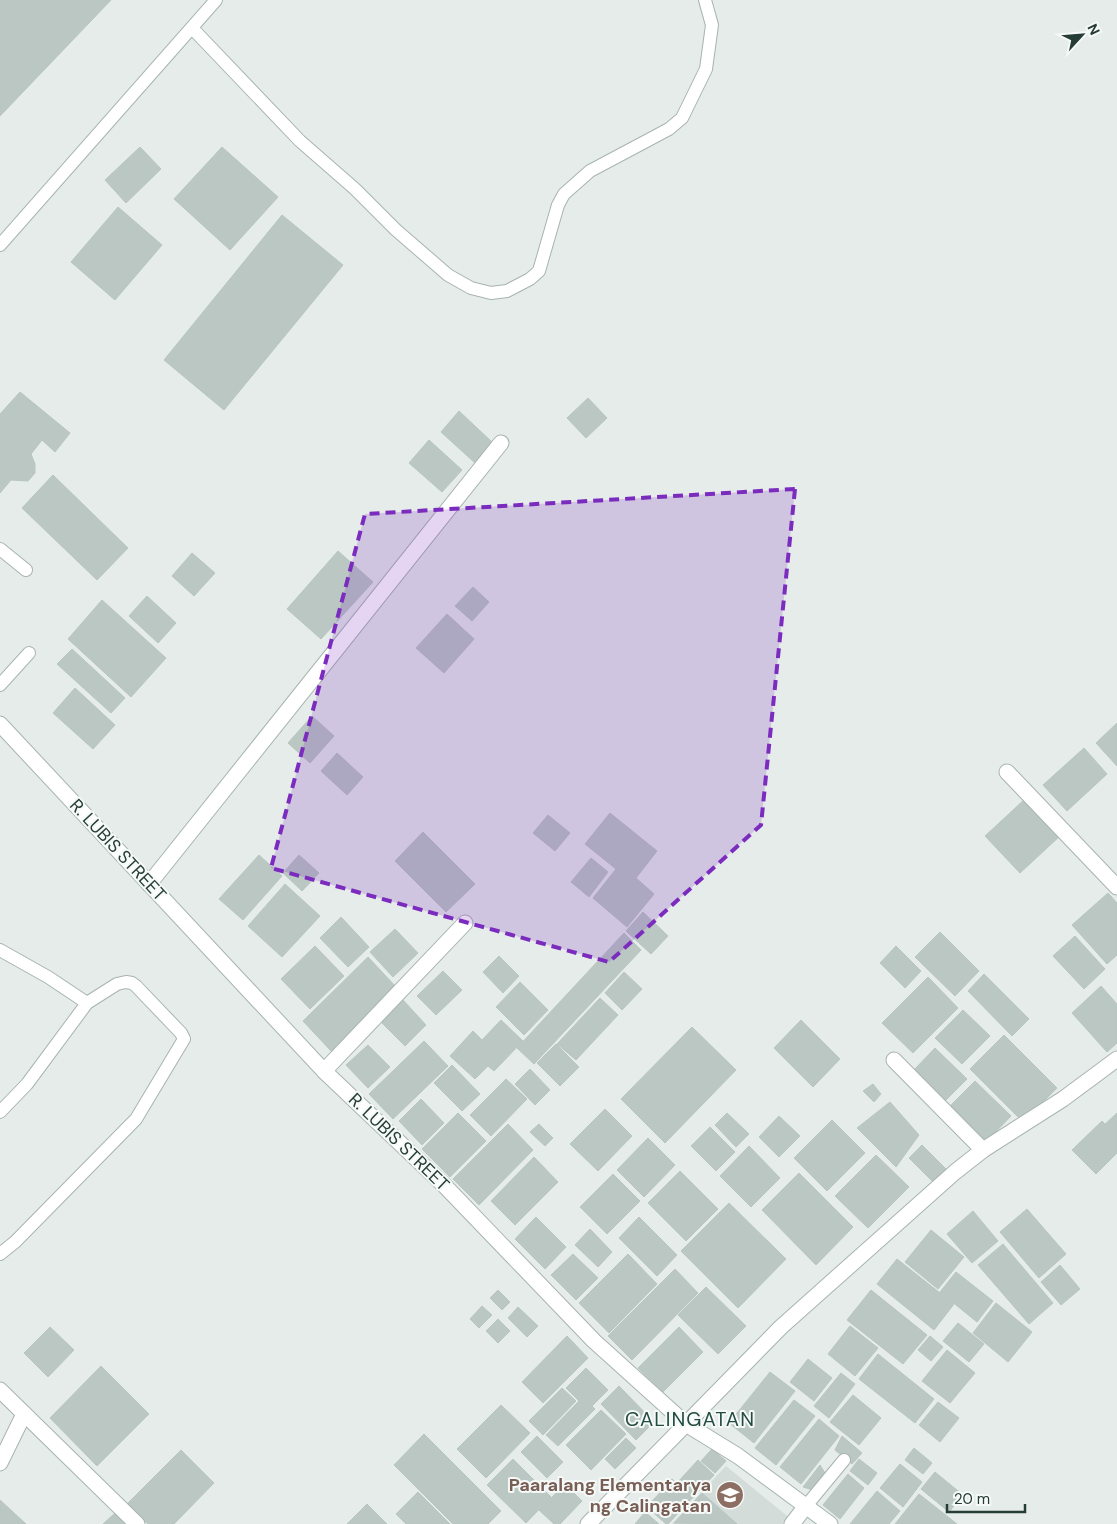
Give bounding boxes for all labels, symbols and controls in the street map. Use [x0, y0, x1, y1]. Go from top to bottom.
north arrow [1057, 10, 1107, 60]
text: N [1083, 21, 1104, 38]
street label: R. LUBIS STREET [64, 794, 172, 906]
street label: R. LUBIS STREET [343, 1088, 455, 1196]
district label: CALINGATAN [625, 1406, 755, 1432]
place label: Paaralang Elementarya ng Calingatan [509, 1473, 711, 1518]
school or university icon: Paaralang Elementarya ng Calingatan [715, 1480, 745, 1510]
scale bar [947, 1482, 1024, 1514]
text: 20 m [954, 1489, 990, 1509]

